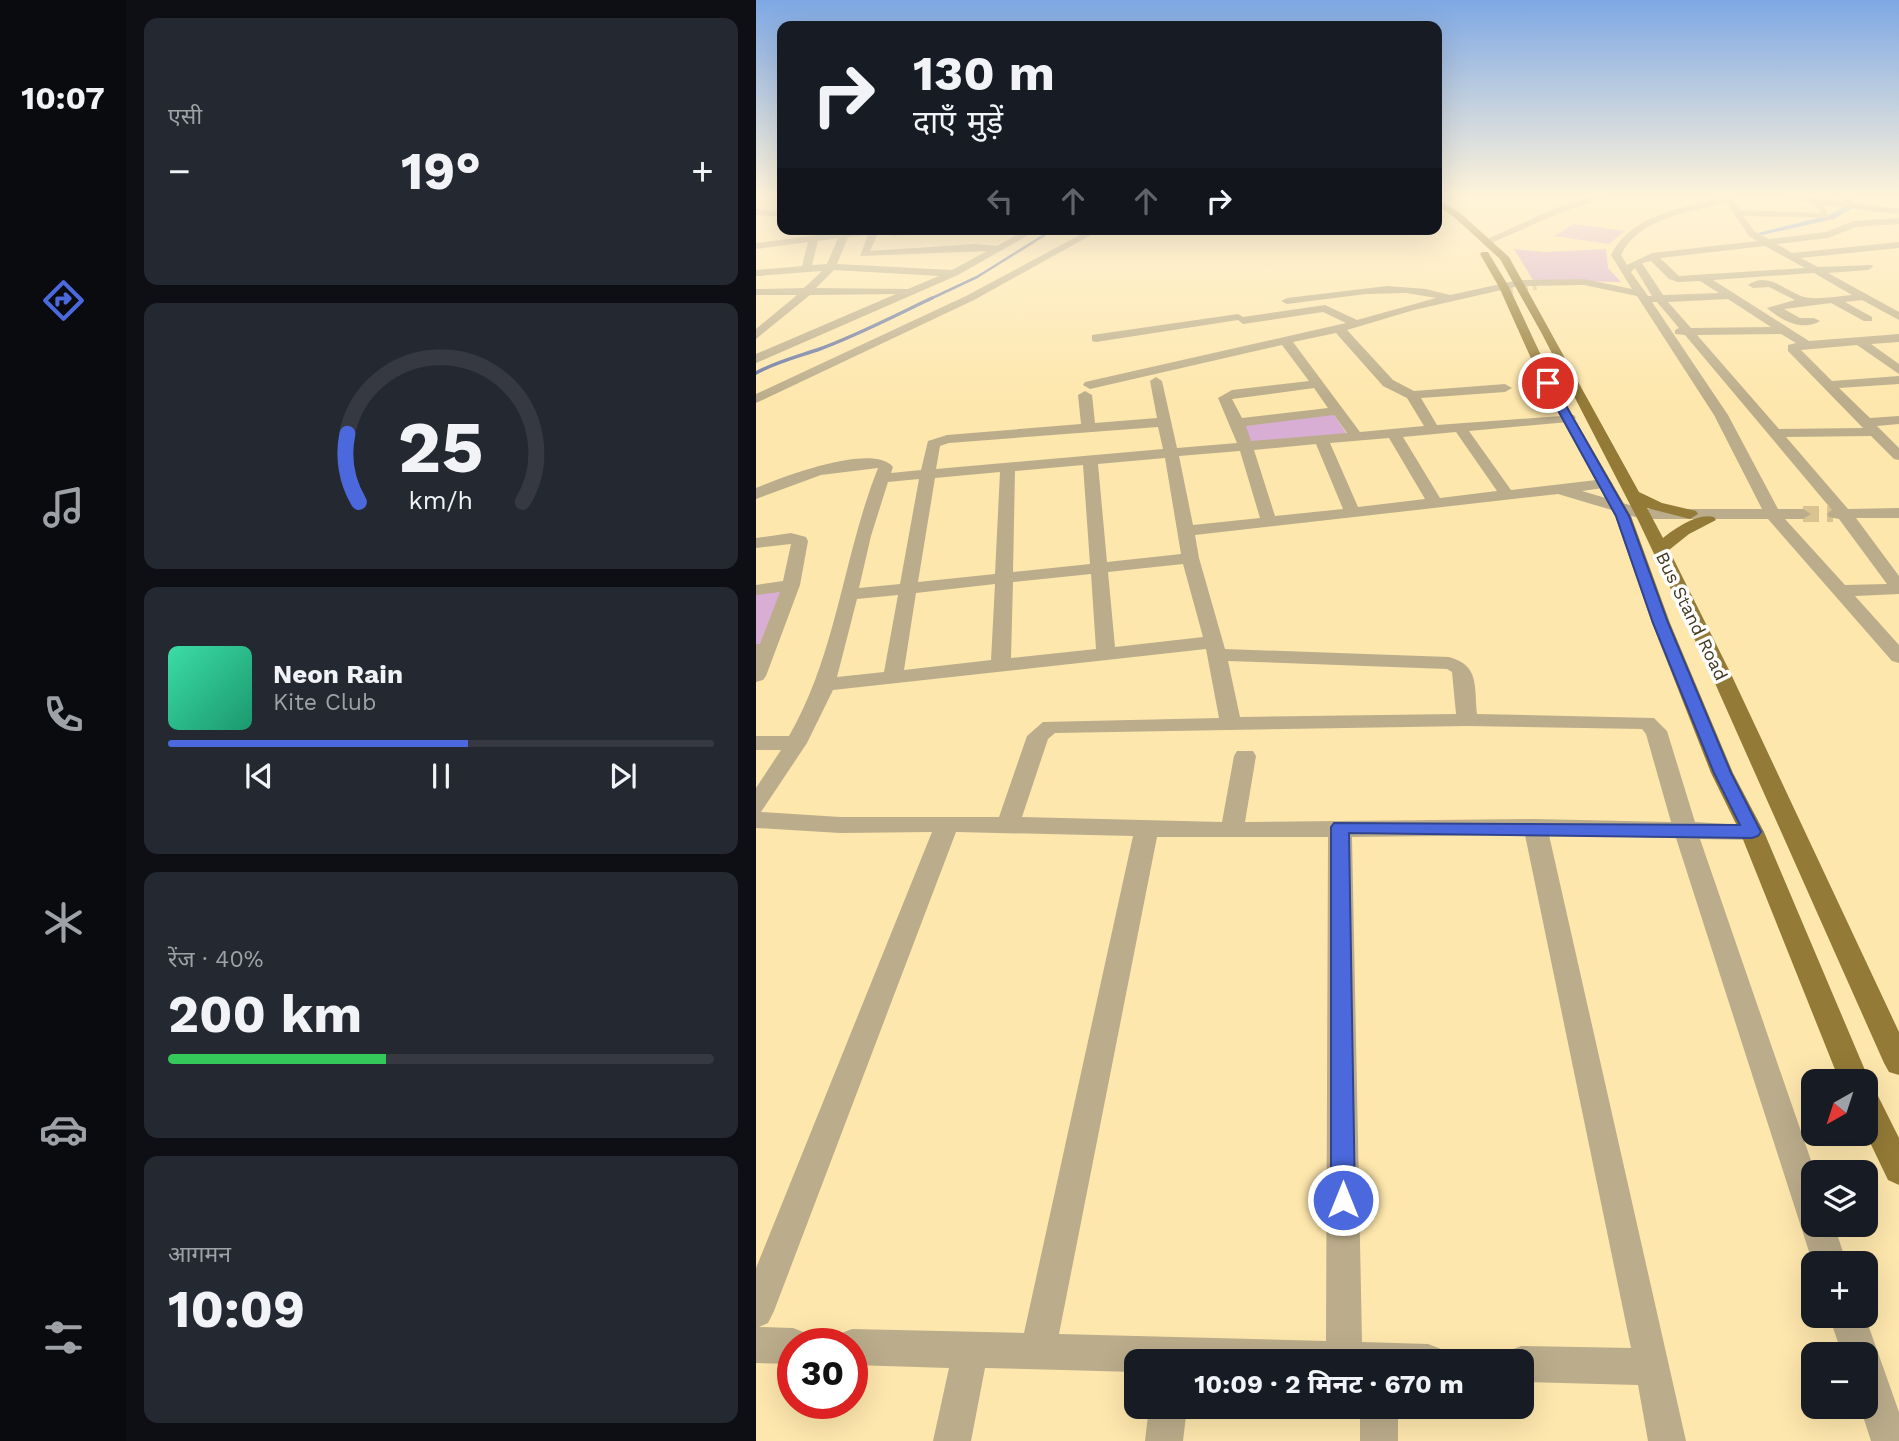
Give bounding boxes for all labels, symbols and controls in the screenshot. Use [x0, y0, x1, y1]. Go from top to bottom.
text: 130 m [913, 44, 1055, 102]
icon: right [798, 49, 889, 140]
text: 10:07 [21, 79, 105, 117]
text: एसी [168, 103, 202, 130]
text: दाएँ मुड़ें [913, 103, 1003, 141]
text: 19° [401, 141, 481, 202]
text: − [168, 149, 191, 193]
text: + [691, 149, 714, 193]
icon: left [981, 182, 1019, 220]
icon: ahead [1054, 182, 1092, 220]
icon: ahead [1127, 182, 1165, 220]
icon: right [1200, 182, 1238, 220]
icon: directions [39, 276, 88, 325]
pin [1518, 353, 1578, 413]
icon: arrive [1529, 364, 1567, 402]
text: 25 [398, 404, 484, 490]
icon: music [39, 483, 88, 532]
text: km/h [409, 486, 473, 515]
street label: Bus Stand Road [1652, 548, 1732, 684]
text: Neon Rain [273, 659, 403, 689]
text: Kite Club [273, 689, 376, 716]
icon: phone [39, 690, 88, 739]
icon: previous [240, 757, 278, 795]
icon: pause [422, 757, 460, 795]
icon: next [604, 757, 642, 795]
icon: climate [39, 898, 88, 947]
text: रेंज · 40% [168, 946, 263, 973]
text: 200 km [168, 984, 362, 1045]
north arrow [1801, 1069, 1878, 1146]
map controls [1801, 1069, 1878, 1419]
icon: car [39, 1105, 88, 1154]
button: layers [1801, 1160, 1878, 1237]
position arrow [1306, 1163, 1380, 1237]
text: आगमन [168, 1241, 231, 1268]
button: + [1801, 1251, 1878, 1328]
text: 10:09 [168, 1279, 305, 1340]
icon: filters [39, 1313, 88, 1362]
speed limit sign: 30 [777, 1328, 868, 1419]
button: − [1801, 1342, 1878, 1419]
text: 10:09 · 2 मिनट · 670 m [1194, 1369, 1464, 1399]

